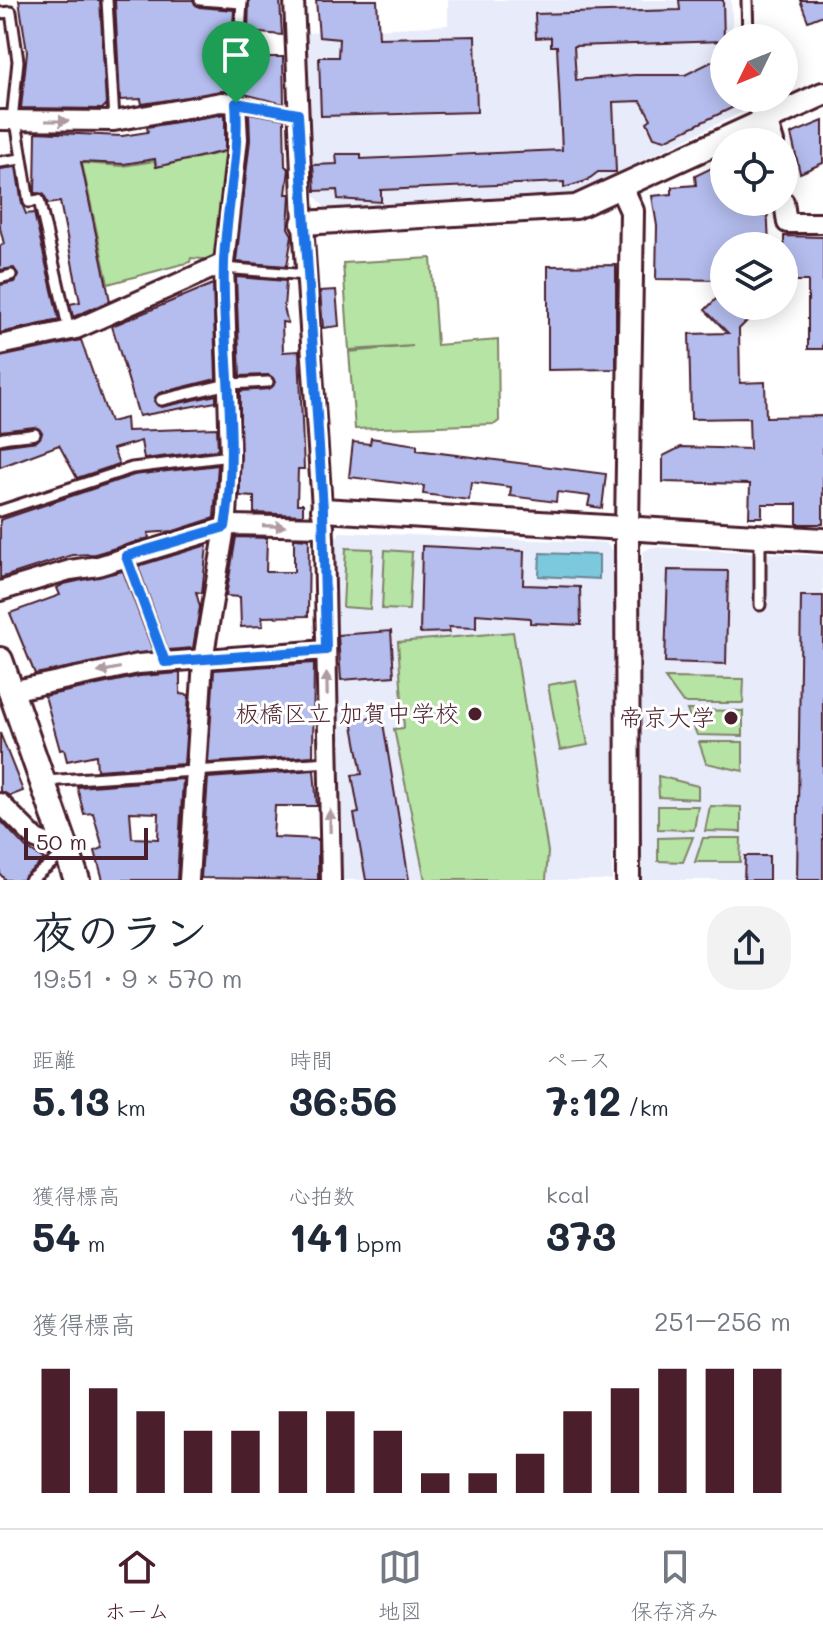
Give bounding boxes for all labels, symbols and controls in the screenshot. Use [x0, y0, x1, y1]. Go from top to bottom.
pin [202, 21, 270, 103]
north arrow [710, 24, 798, 112]
map controls [710, 24, 798, 320]
icon: arrive [214, 33, 258, 77]
one-way arrow [45, 115, 70, 127]
button: locate [710, 128, 798, 216]
button: layers [710, 232, 798, 320]
one-way arrow [262, 519, 287, 532]
one-way arrow [97, 664, 122, 676]
one-way arrow [321, 671, 333, 696]
place label: 板橋区立 加賀中学校 [235, 697, 459, 728]
place label: 帝京大学 [619, 701, 715, 732]
marker: 板橋区立 加賀中学校 [466, 705, 484, 723]
marker: 帝京大学 [722, 709, 740, 727]
one-way arrow [324, 808, 336, 833]
scale bar [24, 824, 148, 860]
text: 50 m [36, 827, 87, 856]
text: 夜のラン [32, 902, 208, 959]
button: share [707, 906, 791, 990]
text: 19:51 · 9 × 570 m [32, 961, 243, 995]
text: 距離 [32, 1045, 76, 1074]
text: 時間 [289, 1045, 333, 1074]
text: ペース [546, 1045, 611, 1074]
text: 5.13 [32, 1074, 109, 1126]
text: 36:56 [289, 1074, 397, 1126]
text: 7:12 [546, 1074, 621, 1126]
text: km [109, 1093, 146, 1122]
text: /km [621, 1093, 669, 1122]
text: kcal [546, 1180, 590, 1209]
text: 獲得標高 [32, 1181, 120, 1210]
text: 心拍数 [289, 1181, 355, 1210]
text: 373 [546, 1209, 616, 1261]
text: 54 [32, 1210, 81, 1262]
text: 141 [289, 1210, 350, 1262]
text: m [81, 1229, 105, 1258]
text: bpm [350, 1229, 402, 1258]
text: 251–256 m [654, 1304, 791, 1338]
text: 獲得標高 [32, 1307, 136, 1341]
tab: ホーム [104, 1545, 169, 1625]
tab: 地図 [378, 1545, 422, 1625]
tab: 保存済み [631, 1545, 719, 1625]

